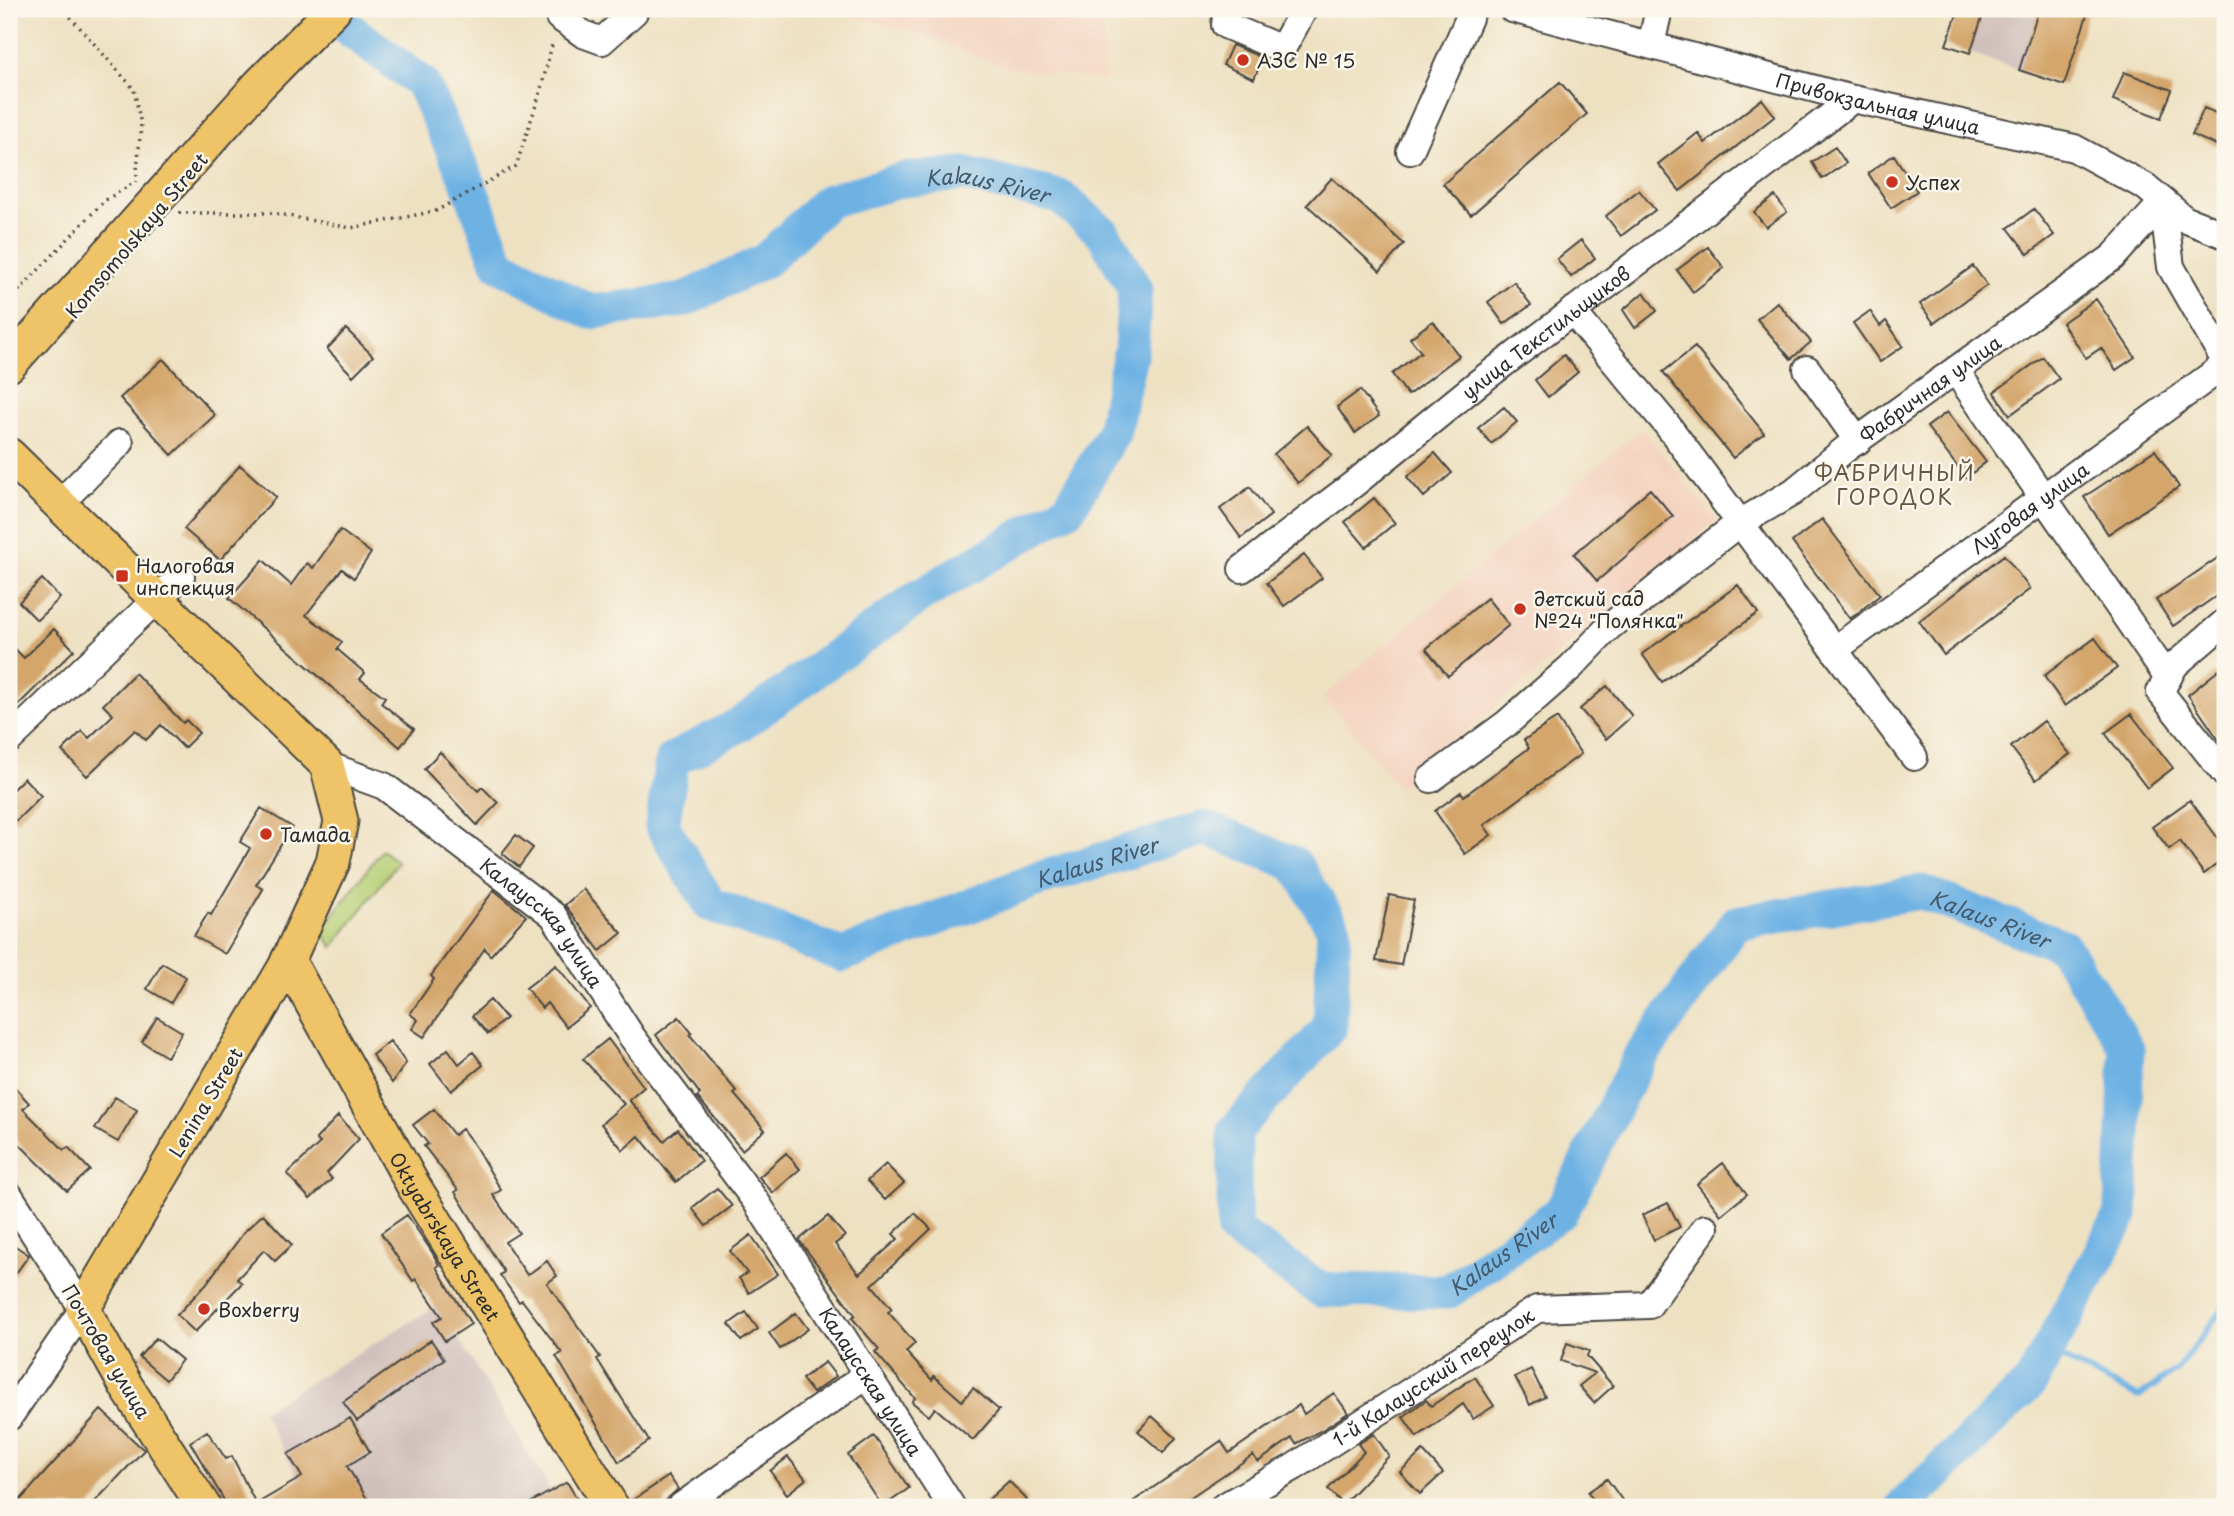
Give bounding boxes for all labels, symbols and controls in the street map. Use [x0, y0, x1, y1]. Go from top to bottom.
place label: АЗС № 15 [1257, 46, 1355, 74]
marker: АЗС № 15 [1235, 52, 1251, 68]
street label: Привокзальная улица [1773, 65, 1983, 141]
street label: Komsomolskaya Street [58, 146, 214, 324]
water label: Kalaus River [924, 157, 1055, 211]
place label: Успех [1906, 168, 1960, 196]
marker: Успех [1884, 174, 1900, 190]
street label: улица Текстильщиков [1455, 259, 1636, 405]
street label: Фабричная улица [1853, 328, 2006, 449]
street label: Луговая улица [1965, 455, 2094, 560]
district label: ФАБРИЧНЫЙ ГОРОДОК [1814, 456, 1976, 512]
place label: Налоговая инспекция [136, 551, 235, 601]
marker: Налоговая инспекция [114, 568, 130, 584]
place label: детский сад №24 "Полянка" [1534, 584, 1684, 634]
marker: детский сад №24 "Полянка" [1512, 601, 1528, 617]
place label: Тамада [280, 820, 351, 848]
marker: Тамада [258, 826, 274, 842]
water label: Kalaus River [1031, 827, 1164, 895]
street label: Калаусская улица [474, 850, 610, 993]
water label: Kalaus River [1925, 881, 2057, 957]
street label: Lenina Street [161, 1041, 249, 1162]
street label: Oktyabrskaya Street [383, 1147, 508, 1326]
water label: Kalaus River [1442, 1202, 1565, 1303]
street label: Почтовая улица [56, 1279, 158, 1423]
place label: Boxberry [218, 1295, 300, 1323]
street label: 1-й Калаусский переулок [1326, 1300, 1540, 1453]
marker: Boxberry [196, 1301, 212, 1317]
street label: Калаусская улица [813, 1301, 929, 1461]

